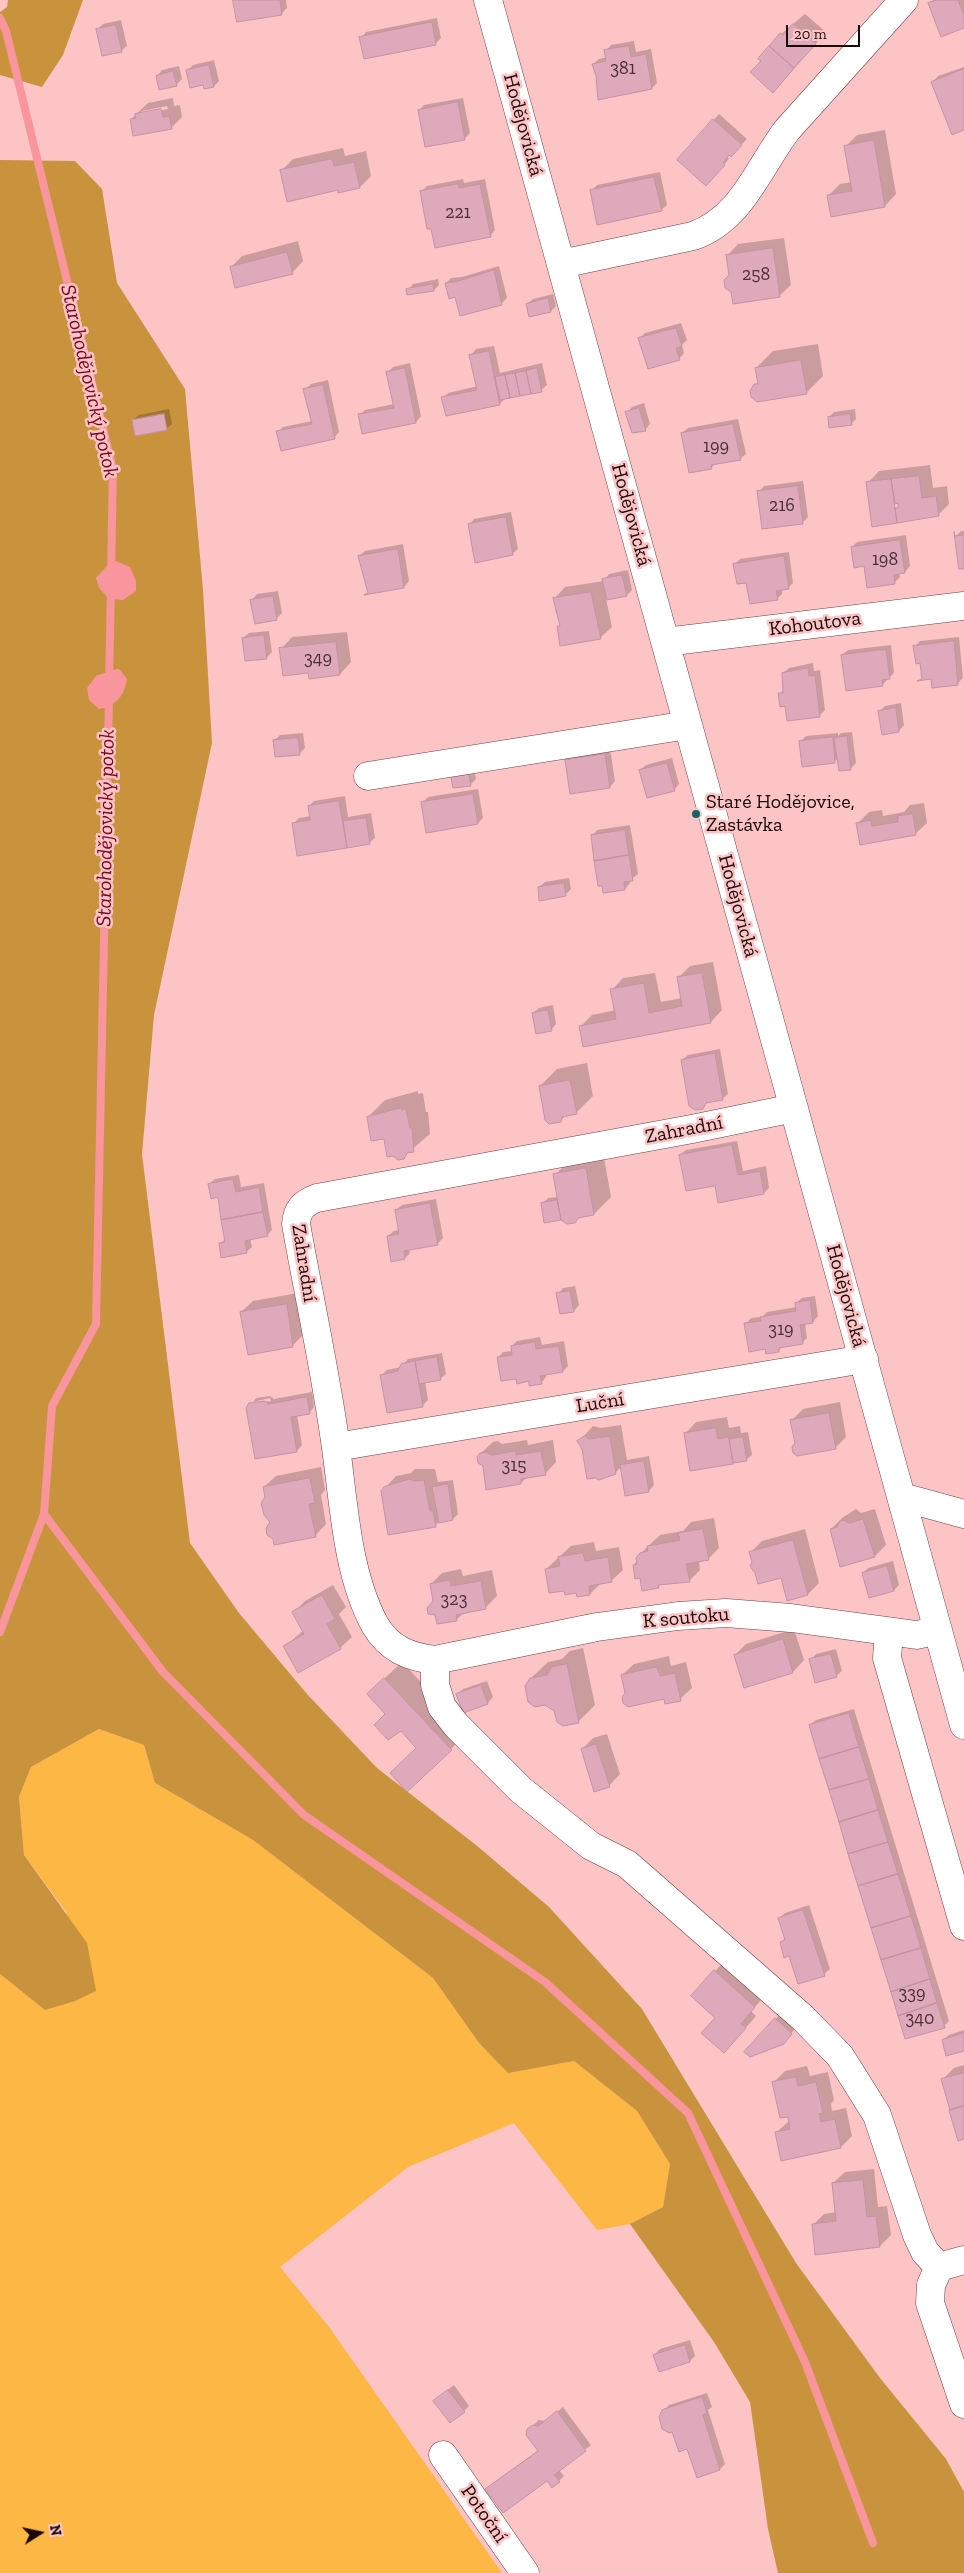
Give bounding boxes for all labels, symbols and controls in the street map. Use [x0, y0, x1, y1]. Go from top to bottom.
scale bar [789, 15, 863, 47]
text: 20 m [794, 25, 827, 43]
house number: 381 [610, 58, 636, 80]
street label: Hodějovická [498, 71, 548, 179]
house number: 221 [445, 202, 471, 224]
house number: 258 [742, 264, 770, 286]
water label: Starohodějovický potok [55, 282, 123, 480]
house number: 199 [703, 436, 729, 458]
street label: Hodějovická [606, 461, 656, 569]
house number: 216 [769, 495, 795, 517]
house number: 198 [872, 549, 898, 571]
street label: Kohoutova [768, 606, 862, 642]
house number: 349 [304, 648, 332, 670]
water label: Starohodějovický potok [92, 729, 120, 927]
place label: Staré Hodějovice, Zastávka [706, 790, 855, 837]
marker: Staré Hodějovice, Zastávka [690, 808, 702, 820]
street label: Hodějovická [713, 852, 763, 960]
street label: Zahradní [643, 1111, 725, 1149]
street label: Zahradní [286, 1222, 322, 1304]
street label: Hodějovická [821, 1242, 871, 1350]
house number: 319 [768, 1319, 794, 1341]
street label: Luční [574, 1387, 626, 1419]
house number: 315 [502, 1455, 526, 1477]
house number: 323 [441, 1589, 467, 1611]
street label: K soutoku [642, 1602, 730, 1634]
house number: 339 [898, 1983, 926, 2005]
house number: 340 [906, 2008, 934, 2030]
street label: Potoční [455, 2480, 513, 2548]
north arrow [15, 2508, 65, 2558]
text: N [46, 2524, 65, 2537]

